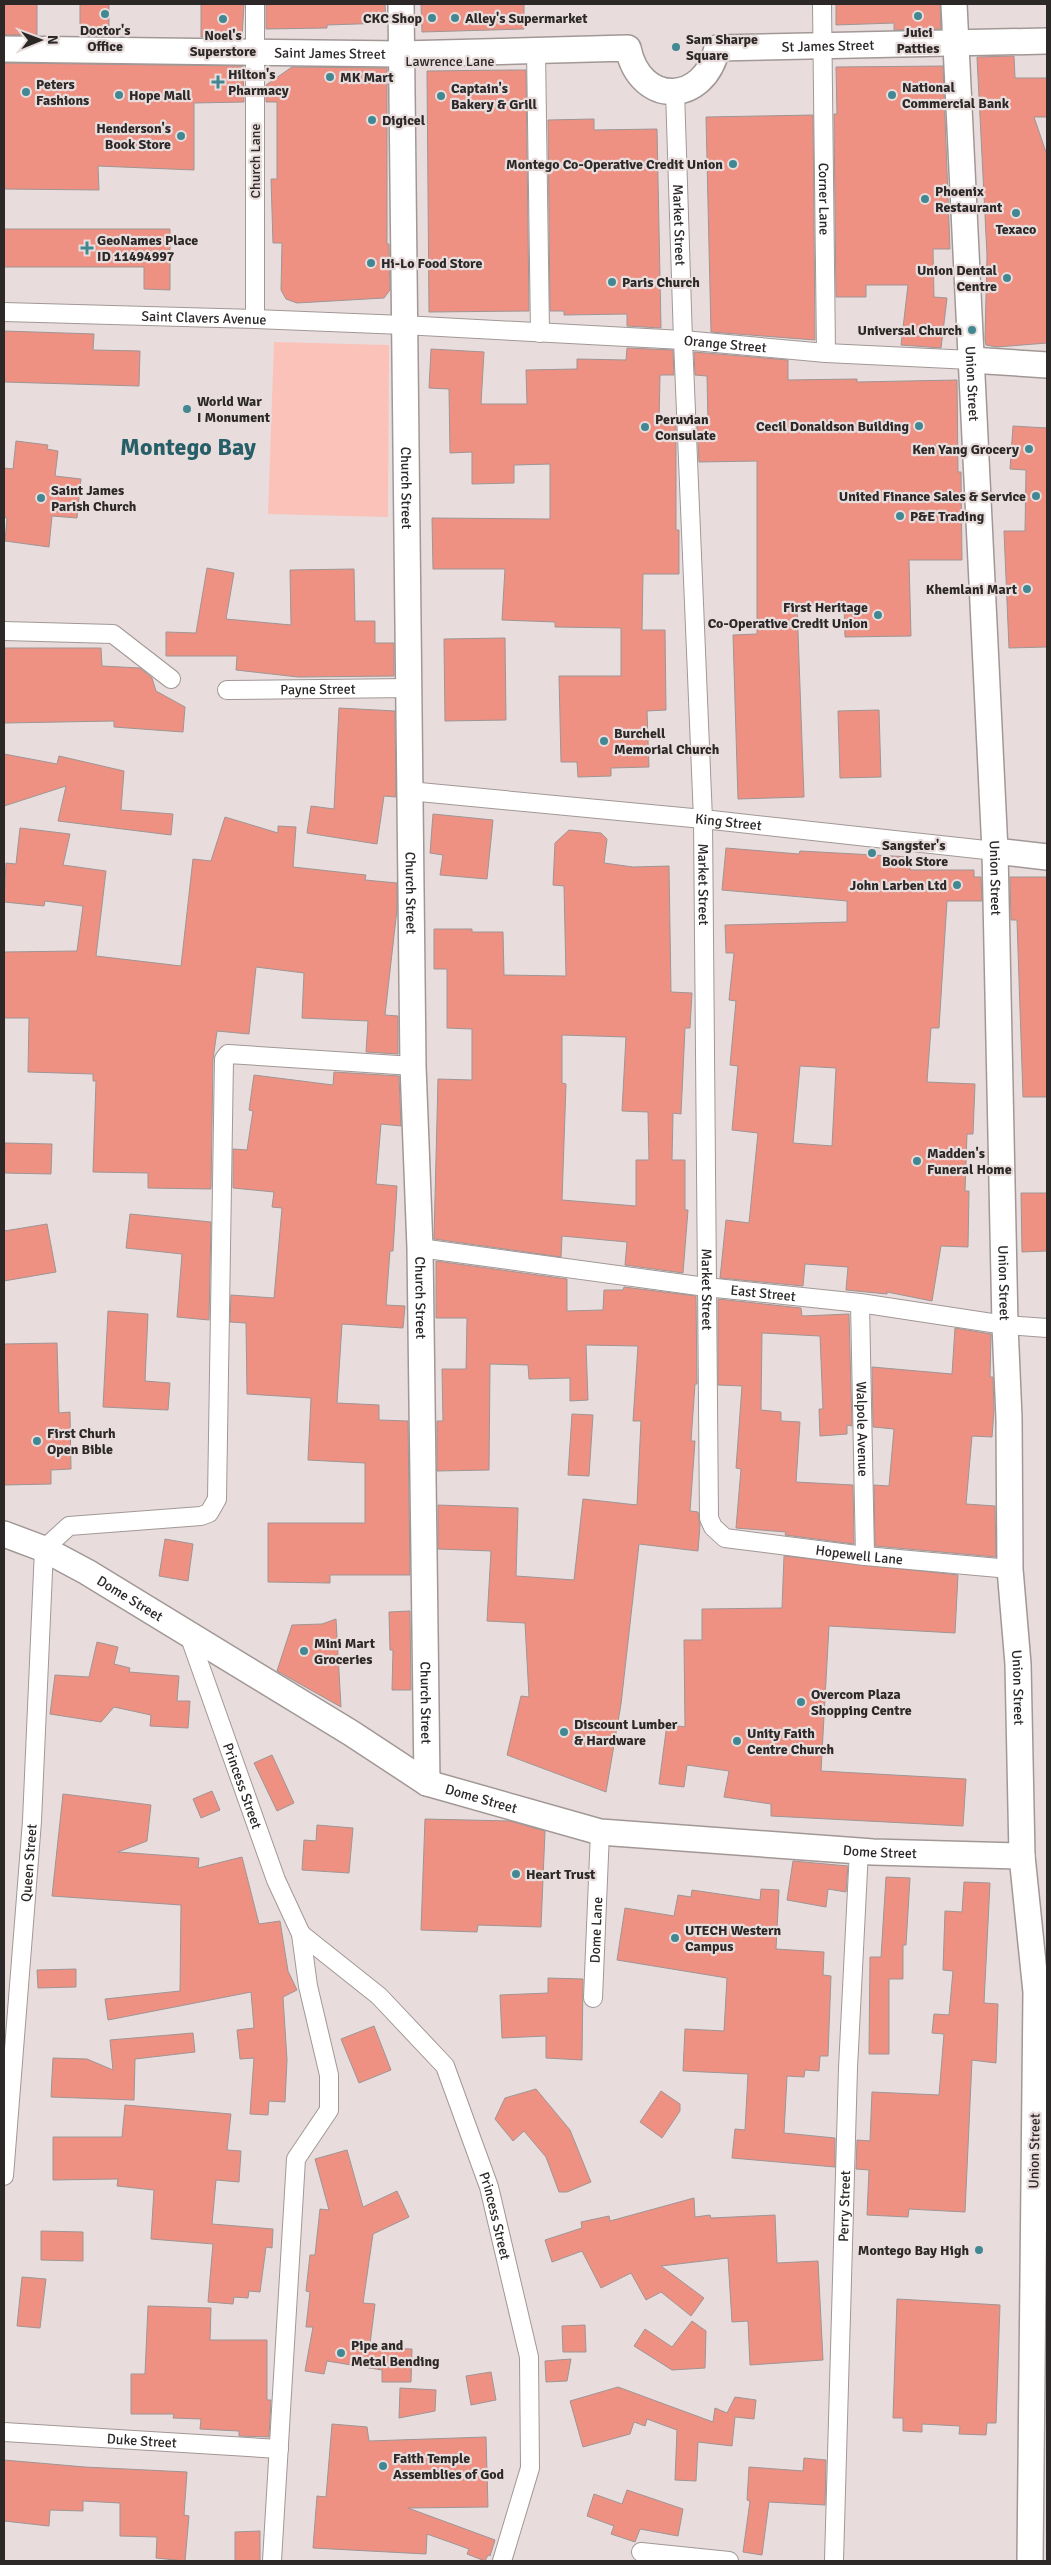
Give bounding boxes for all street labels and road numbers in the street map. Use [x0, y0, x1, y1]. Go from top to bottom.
street label: St James Street [781, 37, 875, 56]
street label: Saint James Street [274, 44, 386, 63]
street label: Lawrence Lane [405, 53, 495, 70]
street label: Church Lane [247, 124, 264, 198]
street label: Corner Lane [815, 163, 833, 235]
street label: Market Street [669, 184, 689, 266]
street label: Saint Clavers Avenue [141, 308, 267, 328]
street label: Orange Street [683, 332, 767, 357]
street label: Union Street [962, 346, 982, 422]
street label: Church Street [397, 447, 415, 529]
street label: Payne Street [280, 681, 356, 698]
street label: King Street [694, 810, 763, 834]
street label: Union Street [985, 840, 1004, 916]
street label: Market Street [694, 843, 712, 926]
street label: Church Street [402, 852, 420, 934]
street label: Union Street [994, 1245, 1013, 1321]
street label: Market Street [698, 1248, 715, 1331]
street label: Church Street [411, 1256, 429, 1339]
street label: East Street [730, 1282, 797, 1305]
street label: Walpole Avenue [853, 1381, 871, 1477]
street label: Hopewell Lane [814, 1542, 904, 1568]
street label: Dome Street [94, 1572, 166, 1625]
street label: Union Street [1008, 1649, 1027, 1725]
street label: Church Street [416, 1661, 434, 1744]
street label: Princess Street [219, 1741, 265, 1831]
street label: Dome Street [443, 1781, 519, 1817]
street label: Queen Street [18, 1823, 41, 1903]
street label: Dome Street [842, 1842, 917, 1862]
street label: Dome Lane [586, 1896, 606, 1964]
street label: Union Street [1025, 2113, 1044, 2189]
street label: Princess Street [475, 2170, 514, 2262]
street label: Perry Street [835, 2170, 854, 2242]
street label: Duke Street [106, 2430, 177, 2452]

